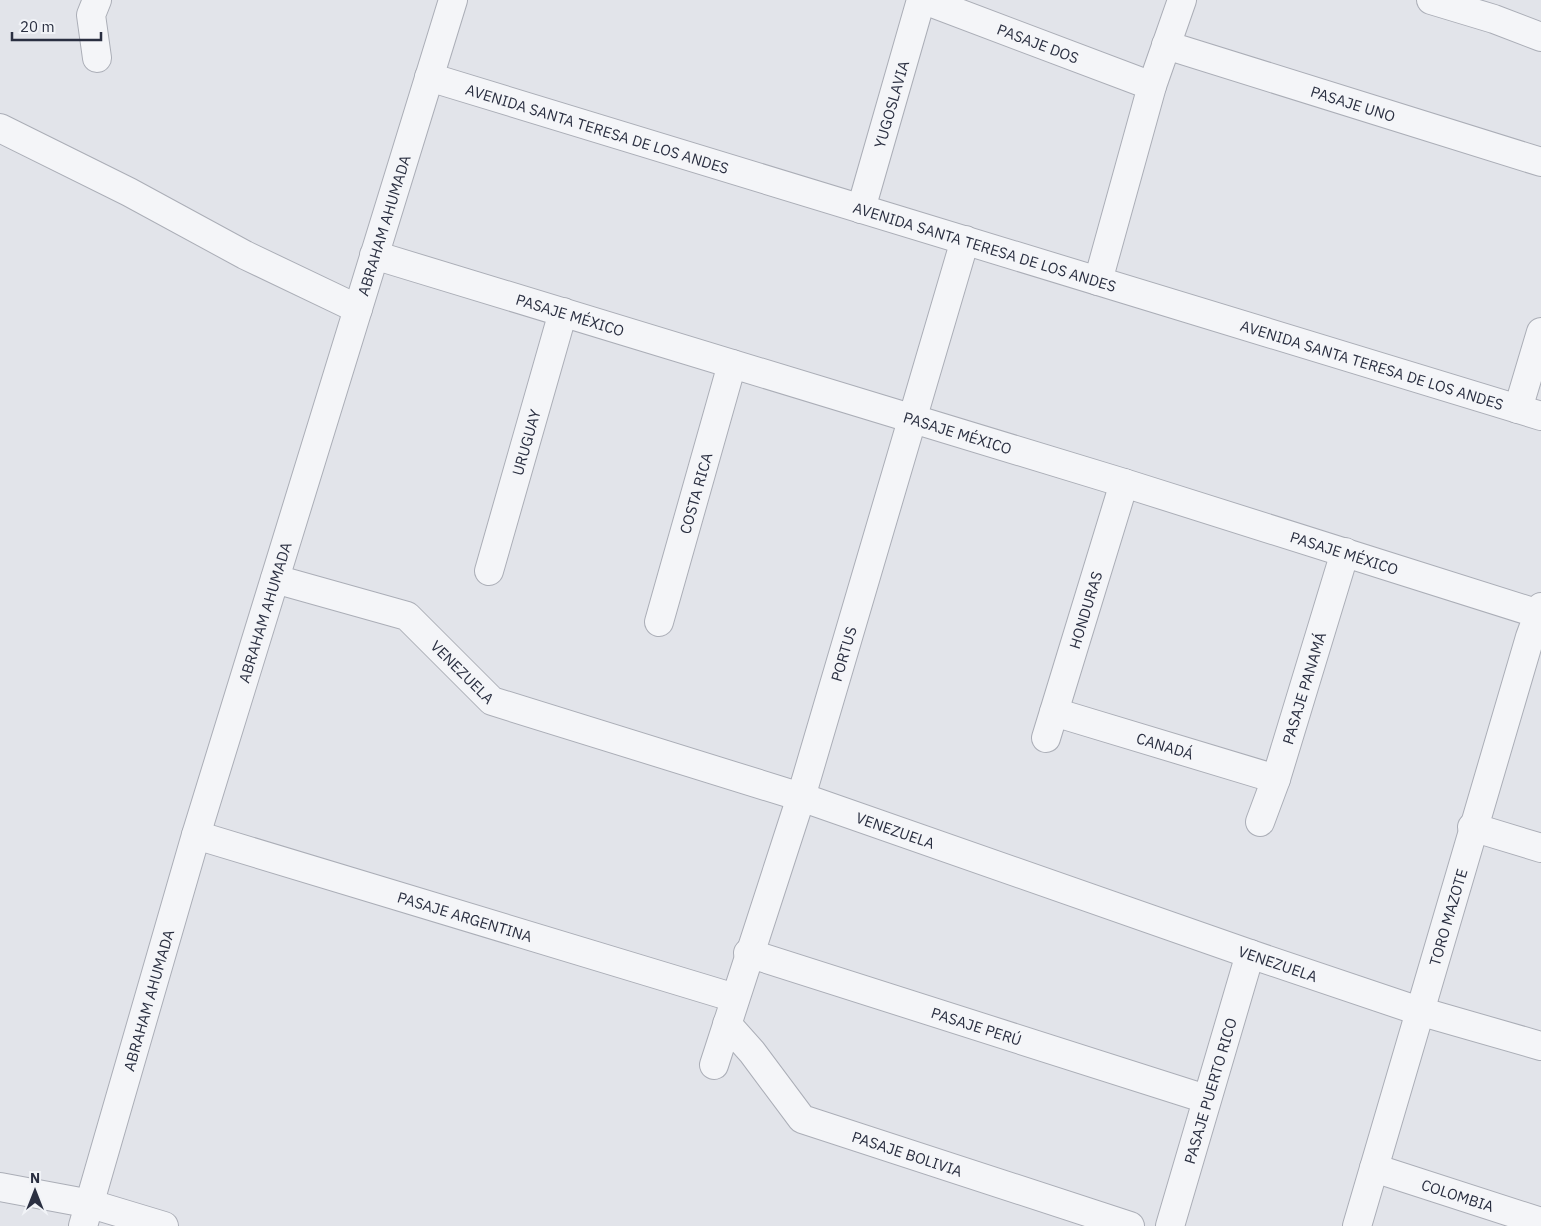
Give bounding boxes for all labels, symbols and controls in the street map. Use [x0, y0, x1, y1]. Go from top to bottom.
scale bar [12, 10, 101, 42]
text: 20 m [20, 17, 55, 36]
street label: PASAJE DOS [995, 19, 1082, 67]
street label: YUGOSLAVIA [869, 58, 913, 150]
street label: AVENIDA SANTA TERESA DE LOS ANDES [464, 79, 731, 177]
street label: PASAJE UNO [1308, 81, 1398, 126]
street label: ABRAHAM AHUMADA [353, 152, 414, 298]
street label: AVENIDA SANTA TERESA DE LOS ANDES [851, 197, 1119, 295]
street label: PASAJE MÉXICO [514, 289, 627, 340]
street label: AVENIDA SANTA TERESA DE LOS ANDES [1238, 315, 1506, 414]
street label: URUGUAY [507, 407, 544, 477]
street label: PASAJE MÉXICO [901, 407, 1014, 458]
street label: COSTA RICA [675, 450, 716, 536]
street label: PASAJE MÉXICO [1288, 527, 1401, 579]
street label: ABRAHAM AHUMADA [234, 539, 295, 685]
street label: HONDURAS [1064, 569, 1106, 651]
street label: PORTUS [826, 624, 860, 684]
street label: PASAJE PANAMÁ [1278, 629, 1330, 746]
street label: VENEZUELA [427, 636, 499, 708]
street label: CANADÁ [1134, 728, 1196, 763]
street label: VENEZUELA [854, 807, 938, 853]
street label: TORO MAZOTE [1424, 866, 1471, 968]
street label: PASAJE ARGENTINA [395, 887, 535, 946]
street label: ABRAHAM AHUMADA [119, 927, 178, 1073]
street label: VENEZUELA [1236, 941, 1320, 986]
street label: PASAJE PERÚ [929, 1003, 1024, 1049]
street label: PASAJE PUERTO RICO [1179, 1015, 1240, 1166]
street label: PASAJE BOLIVIA [850, 1126, 965, 1180]
north arrow [10, 1166, 60, 1216]
text: N [30, 1169, 40, 1187]
street label: COLOMBIA [1419, 1174, 1497, 1216]

